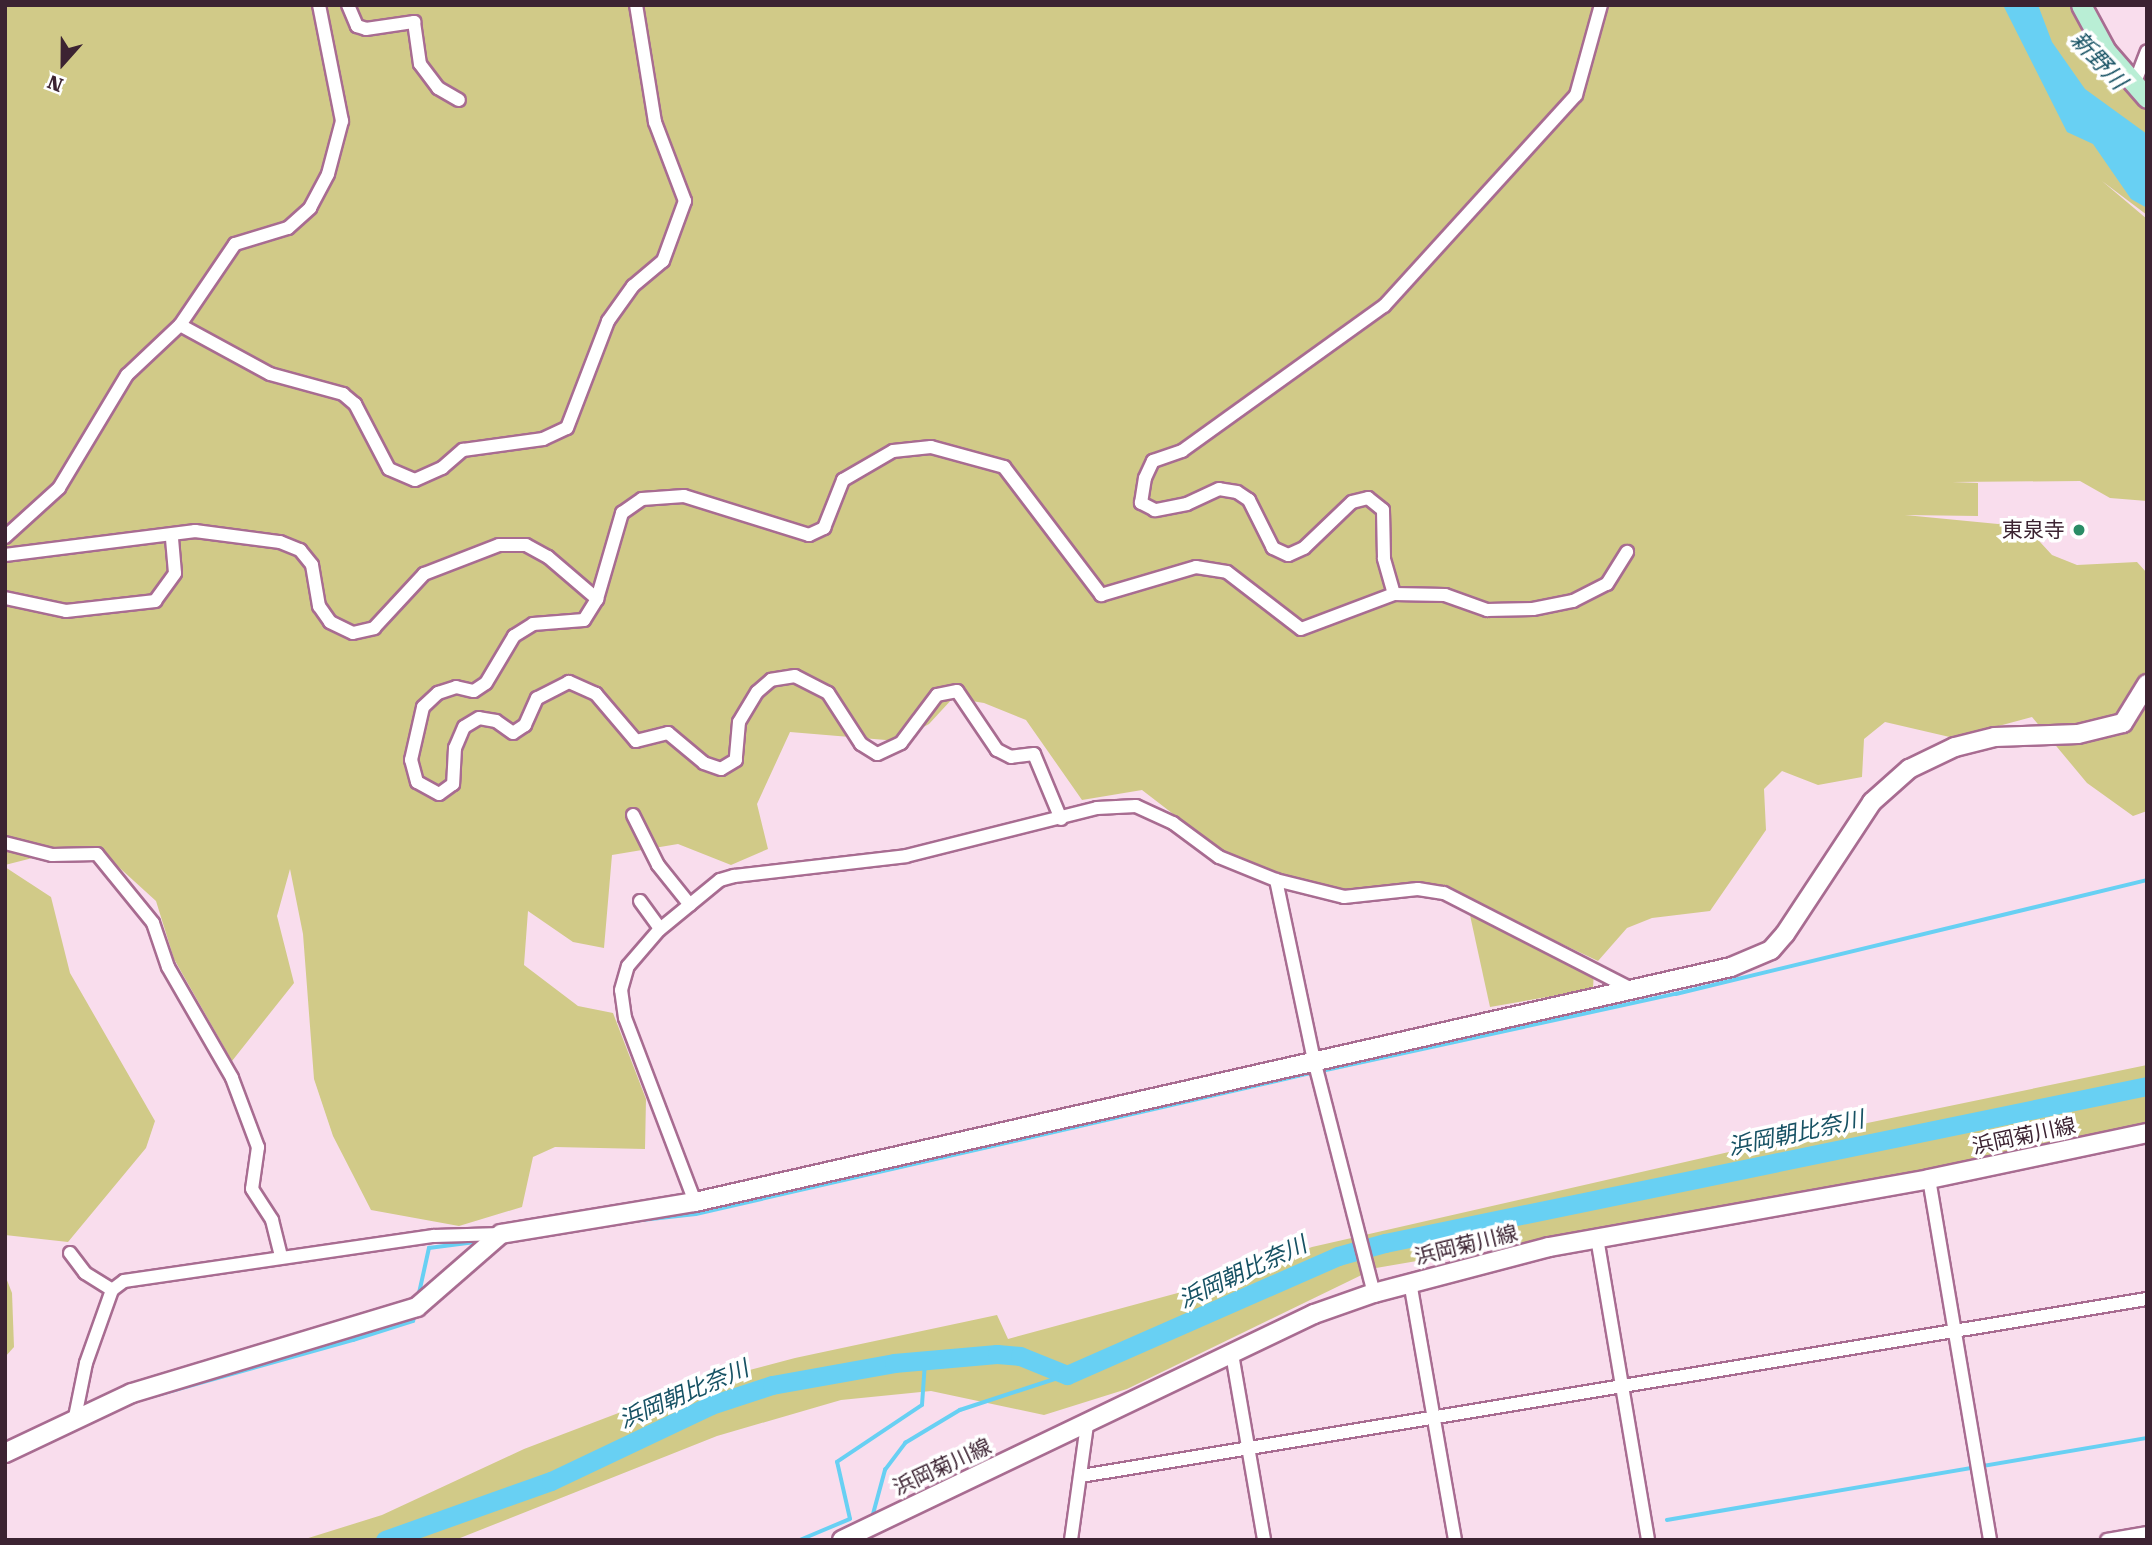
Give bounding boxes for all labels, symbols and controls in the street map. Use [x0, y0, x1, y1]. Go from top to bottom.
water label: 新野川 [2064, 26, 2132, 96]
north arrow [28, 28, 98, 98]
text: N [44, 70, 66, 96]
place label: 東泉寺 [2002, 517, 2065, 543]
marker: 東泉寺 [2071, 522, 2087, 538]
water label: 浜岡朝比奈川 [1726, 1106, 1866, 1162]
street label: 浜岡菊川線 [1970, 1113, 2078, 1159]
street label: 浜岡菊川線 [1412, 1220, 1520, 1270]
water label: 浜岡朝比奈川 [1175, 1231, 1311, 1315]
water label: 浜岡朝比奈川 [615, 1355, 753, 1435]
street label: 浜岡菊川線 [889, 1433, 995, 1501]

